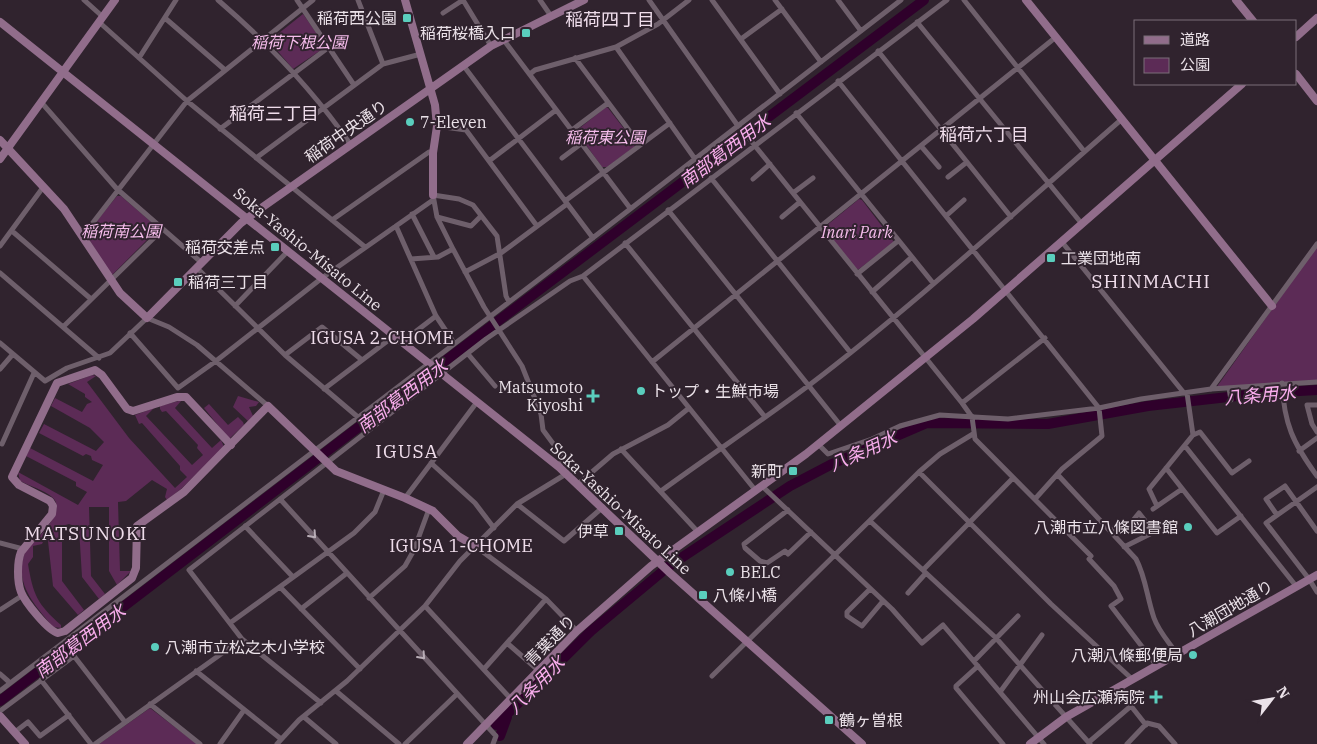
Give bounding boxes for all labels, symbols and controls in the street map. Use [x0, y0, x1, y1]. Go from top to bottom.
place label: 稲荷西公園 [317, 8, 397, 28]
district label: 稲荷四丁目 [565, 8, 655, 31]
marker: 稲荷西公園 [401, 12, 413, 24]
legend [1134, 20, 1297, 85]
place label: 稲荷桜橋入口 [420, 23, 516, 43]
marker: 稲荷桜橋入口 [520, 27, 532, 39]
text: 道路 [1180, 30, 1210, 49]
park label: 稲荷下根公園 [251, 32, 349, 52]
text: 公園 [1180, 55, 1210, 74]
street label: 稲荷中央通り [301, 95, 391, 167]
district label: 稲荷三丁目 [229, 102, 319, 125]
water label: 南部葛西用水 [675, 108, 777, 193]
place label: 7-Eleven [420, 112, 487, 132]
marker: 7-Eleven [404, 116, 416, 128]
district label: 稲荷六丁目 [939, 123, 1029, 146]
park label: 稲荷東公園 [565, 127, 647, 147]
street label: Soka-Yashio-Misato Line [230, 183, 386, 315]
park label: 稲荷南公園 [81, 221, 163, 241]
park label: Inari Park [820, 222, 893, 242]
place label: 稲荷交差点 [185, 237, 265, 257]
marker: 稲荷交差点 [269, 241, 281, 253]
place label: 工業団地南 [1061, 248, 1141, 268]
marker: 工業団地南 [1045, 252, 1057, 264]
district label: SHINMACHI [1091, 269, 1211, 293]
place label: 稲荷三丁目 [188, 272, 268, 292]
marker: 稲荷三丁目 [172, 276, 184, 288]
district label: IGUSA 2-CHOME [310, 326, 454, 349]
water label: 南部葛西用水 [352, 353, 454, 438]
place label: Matsumoto Kiyoshi [498, 377, 583, 415]
water label: 八条用水 [1223, 380, 1299, 410]
place label: トップ・生鮮市場 [651, 381, 779, 401]
marker: トップ・生鮮市場 [635, 385, 647, 397]
marker: Matsumoto Kiyoshi [587, 390, 599, 402]
water label: 八条用水 [825, 425, 902, 476]
street label: Soka-Yashio-Misato Line [546, 437, 696, 579]
district label: IGUSA [375, 439, 439, 463]
place label: 新町 [751, 461, 783, 481]
marker: 新町 [787, 465, 799, 477]
place label: 八潮市立八條図書館 [1034, 517, 1178, 537]
district label: MATSUNOKI [24, 521, 148, 545]
place label: 伊草 [577, 521, 609, 541]
marker: 八潮市立八條図書館 [1182, 521, 1194, 533]
marker: 伊草 [613, 525, 625, 537]
one-way arrow [307, 530, 316, 539]
district label: IGUSA 1-CHOME [389, 534, 533, 557]
place label: BELC [740, 562, 781, 582]
marker: BELC [724, 566, 736, 578]
street label: 八潮団地通り [1183, 575, 1277, 641]
place label: 八條小橋 [713, 585, 777, 605]
marker: 八條小橋 [697, 589, 709, 601]
water label: 南部葛西用水 [30, 598, 132, 683]
street label: 青葉通り [520, 610, 580, 670]
place label: 八潮市立松之木小学校 [165, 637, 325, 657]
marker: 八潮市立松之木小学校 [149, 641, 161, 653]
place label: 八潮八條郵便局 [1071, 645, 1183, 665]
marker: 八潮八條郵便局 [1187, 649, 1199, 661]
one-way arrow [416, 650, 425, 659]
water label: 八条用水 [502, 650, 571, 719]
north arrow [1247, 674, 1297, 724]
text: N [1273, 683, 1294, 702]
place label: 州山会広瀬病院 [1033, 687, 1145, 707]
marker: 州山会広瀬病院 [1149, 690, 1163, 704]
place label: 鶴ヶ曽根 [839, 710, 903, 730]
marker: 鶴ヶ曽根 [823, 714, 835, 726]

